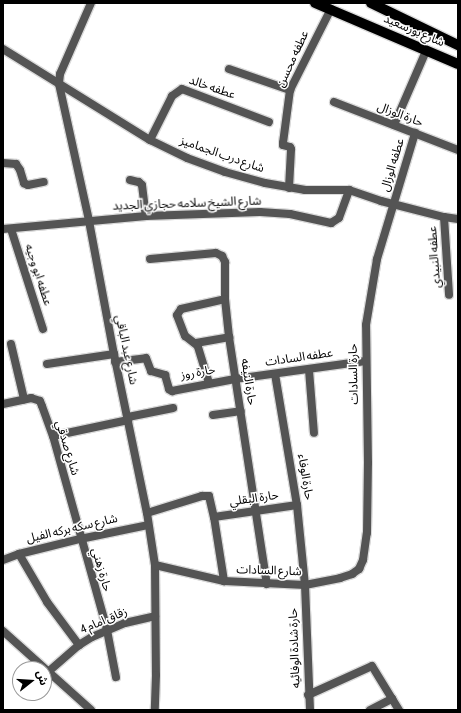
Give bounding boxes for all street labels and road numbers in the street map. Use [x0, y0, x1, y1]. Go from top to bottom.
street label: شارع بورسعيد [382, 12, 446, 50]
street label: عطفه محسن [274, 28, 312, 90]
street label: عطفه خالد [187, 73, 237, 103]
street label: حارة الوزال [375, 100, 425, 130]
street label: شارع درب الجماميز [178, 134, 266, 176]
street label: عطفه الوزال [378, 137, 408, 193]
street label: شارع الشيخ سلامه حجازي الجديد [112, 194, 262, 214]
street label: عطفه النبيدي [426, 225, 444, 289]
street label: عطفه ابو وجيه [21, 242, 55, 308]
street label: شارع عبد الباقي [112, 314, 140, 386]
street label: حارة السادات [346, 343, 362, 405]
street label: عطفه السادات [264, 346, 334, 370]
street label: حارة النيفه [237, 358, 259, 406]
street label: حارة روز [179, 363, 217, 383]
street label: شارع صدقي [52, 419, 82, 477]
street label: حارة الوفاء [294, 453, 316, 501]
street label: حارة البقلي [229, 488, 279, 510]
street label: شارع سكه بركه الفيل [25, 512, 119, 546]
street label: حارة زهني [88, 547, 114, 593]
street label: شارع السادات [236, 563, 302, 579]
street label: زقاق امام 4 [78, 605, 130, 637]
street label: حارة شادة الوفائيه [286, 608, 304, 688]

